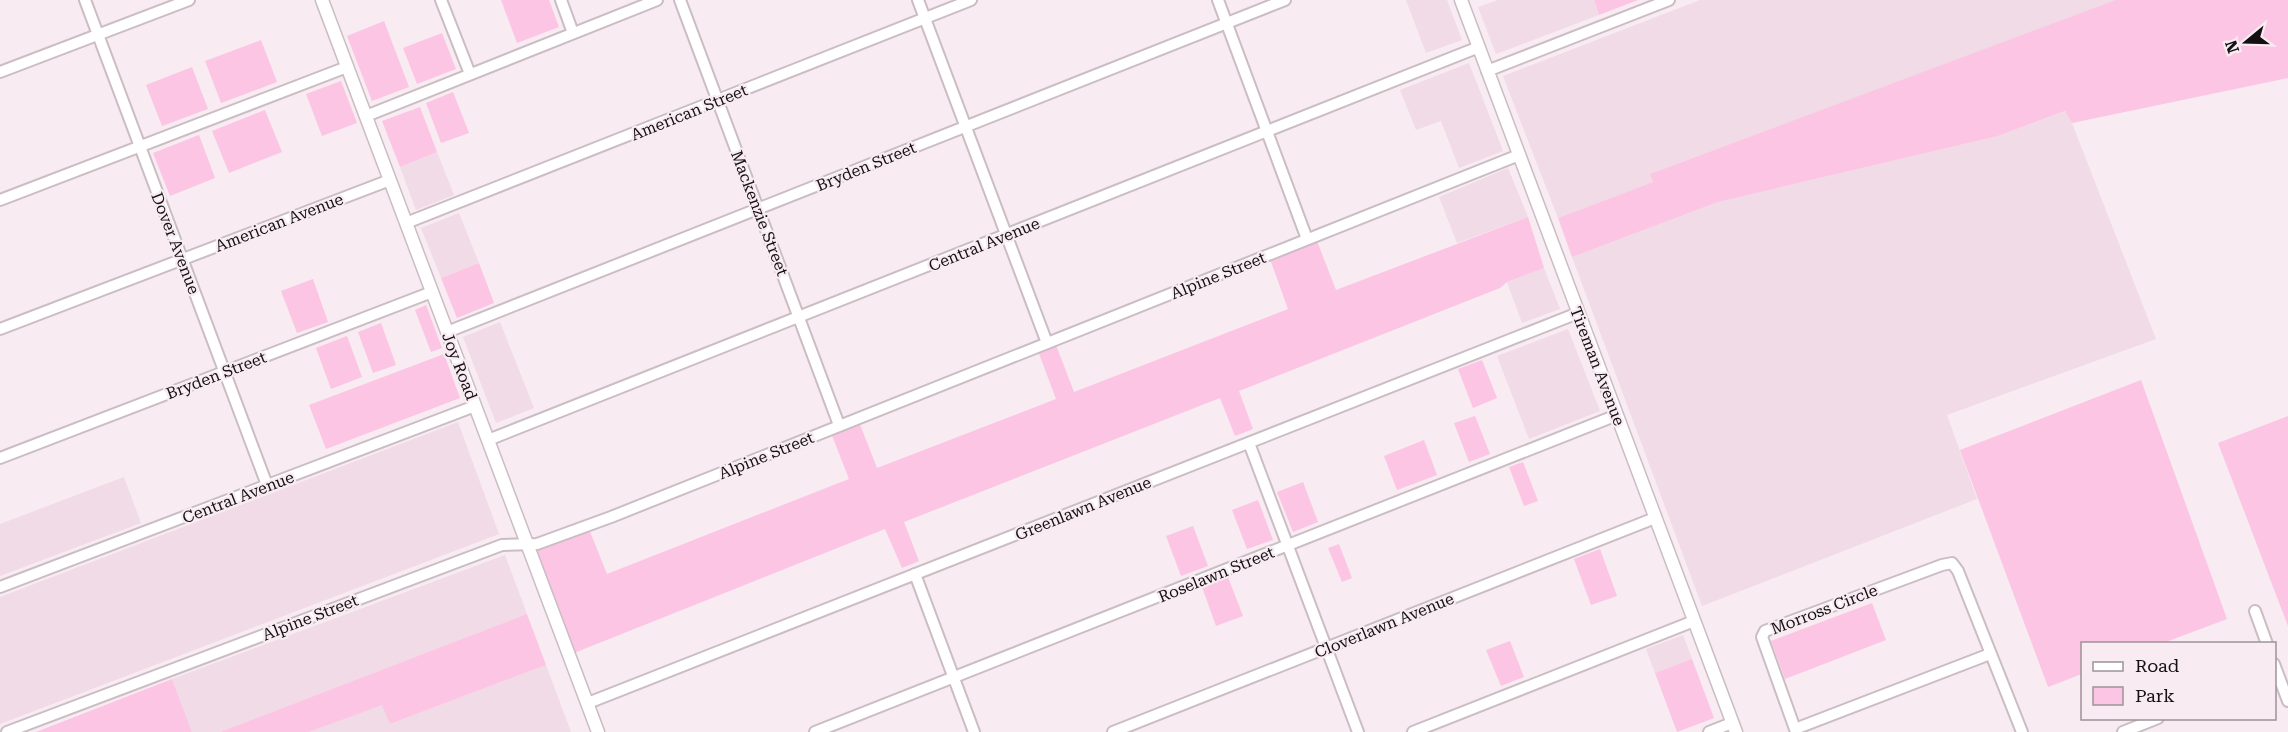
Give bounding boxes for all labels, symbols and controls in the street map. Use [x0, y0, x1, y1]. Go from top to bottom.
north arrow [2216, 12, 2276, 72]
text: N [2221, 38, 2243, 56]
street label: American Street [628, 80, 750, 145]
street label: Bryden Street [813, 138, 919, 195]
street label: Mackenzie Street [727, 148, 792, 279]
street label: American Avenue [212, 189, 346, 256]
street label: Dover Avenue [147, 190, 204, 297]
street label: Central Avenue [926, 213, 1043, 275]
street label: Alpine Street [1168, 248, 1269, 303]
street label: Tireman Avenue [1566, 304, 1629, 429]
street label: Joy Road [438, 330, 481, 403]
street label: Bryden Street [163, 348, 269, 403]
street label: Alpine Street [716, 428, 817, 483]
street label: Central Avenue [180, 467, 297, 527]
street label: Greenlawn Avenue [1012, 472, 1154, 544]
street label: Roselawn Street [1155, 542, 1277, 606]
street label: Morross Circle [1768, 580, 1880, 639]
street label: Cloverlawn Avenue [1312, 589, 1457, 662]
street label: Alpine Street [260, 590, 361, 644]
legend [2081, 642, 2276, 720]
text: Road [2135, 655, 2180, 676]
text: Park [2135, 685, 2175, 706]

